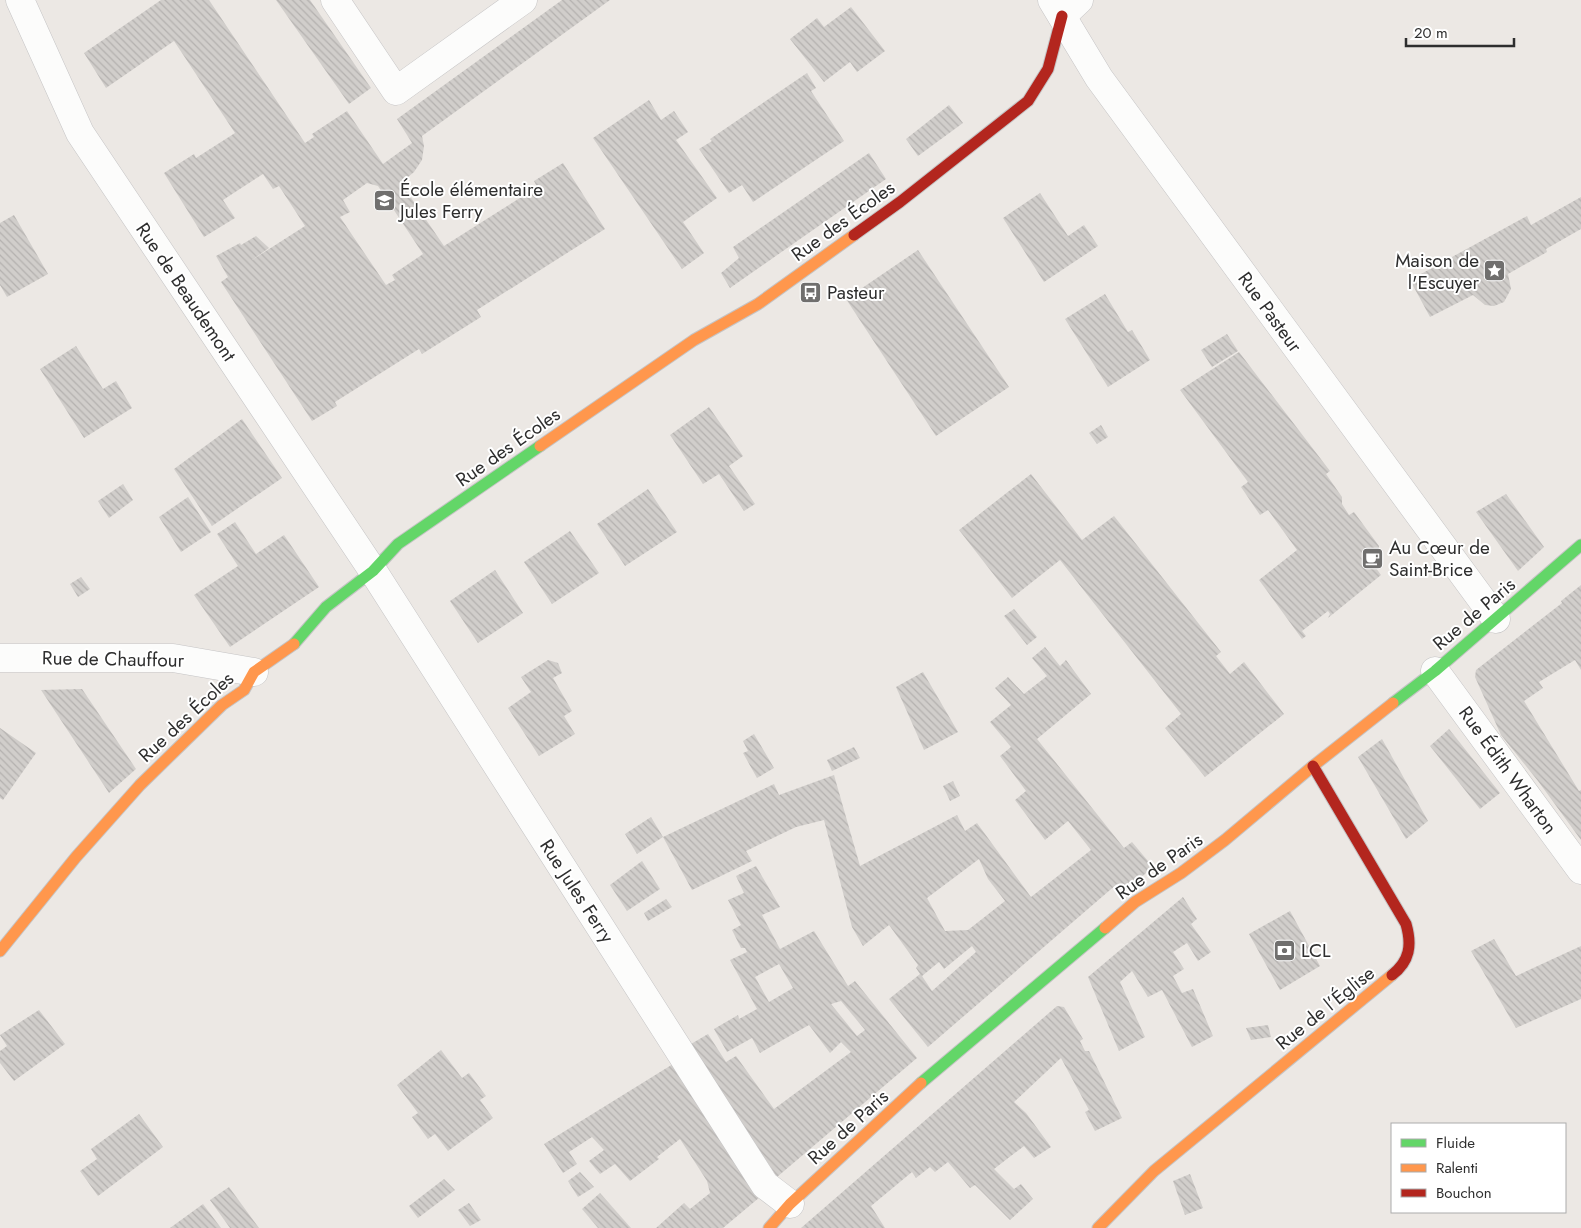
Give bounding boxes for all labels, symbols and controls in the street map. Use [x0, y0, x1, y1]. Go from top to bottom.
scale bar [1406, 15, 1514, 47]
text: 20 m [1414, 22, 1448, 44]
street label: Rue des Écoles [786, 174, 900, 268]
place label: École élémentaire Jules Ferry [397, 176, 543, 225]
school or university icon: École élémentaire Jules Ferry [372, 188, 396, 212]
street label: Rue de Beaudemont [129, 217, 243, 367]
place label: Maison de l'Escuyer [1395, 247, 1479, 296]
place icon: Maison de l'Escuyer [1483, 259, 1507, 283]
street label: Rue Pasteur [1232, 266, 1309, 358]
place label: Pasteur [827, 279, 885, 306]
bus stop icon: Pasteur [799, 280, 823, 304]
street label: Rue des Écoles [450, 401, 566, 493]
place label: Au Cœur de Saint-Brice [1389, 534, 1490, 583]
cafe icon: Au Cœur de Saint-Brice [1361, 546, 1385, 570]
street label: Rue de Paris [1427, 571, 1521, 657]
street label: Rue de Chauffour [42, 644, 185, 674]
street label: Rue des Écoles [132, 665, 240, 768]
street label: Rue Édith Wharton [1452, 701, 1564, 839]
street label: Rue de Paris [1110, 826, 1208, 906]
street label: Rue Jules Ferry [533, 834, 621, 949]
place label: LCL [1301, 937, 1331, 964]
bank icon: LCL [1273, 938, 1297, 962]
street label: Rue de l’Église [1270, 960, 1380, 1056]
street label: Rue de Paris [802, 1083, 895, 1171]
legend [1391, 1123, 1566, 1213]
text: Fluide [1436, 1132, 1475, 1154]
text: Ralenti [1436, 1157, 1478, 1179]
text: Bouchon [1436, 1182, 1492, 1204]

